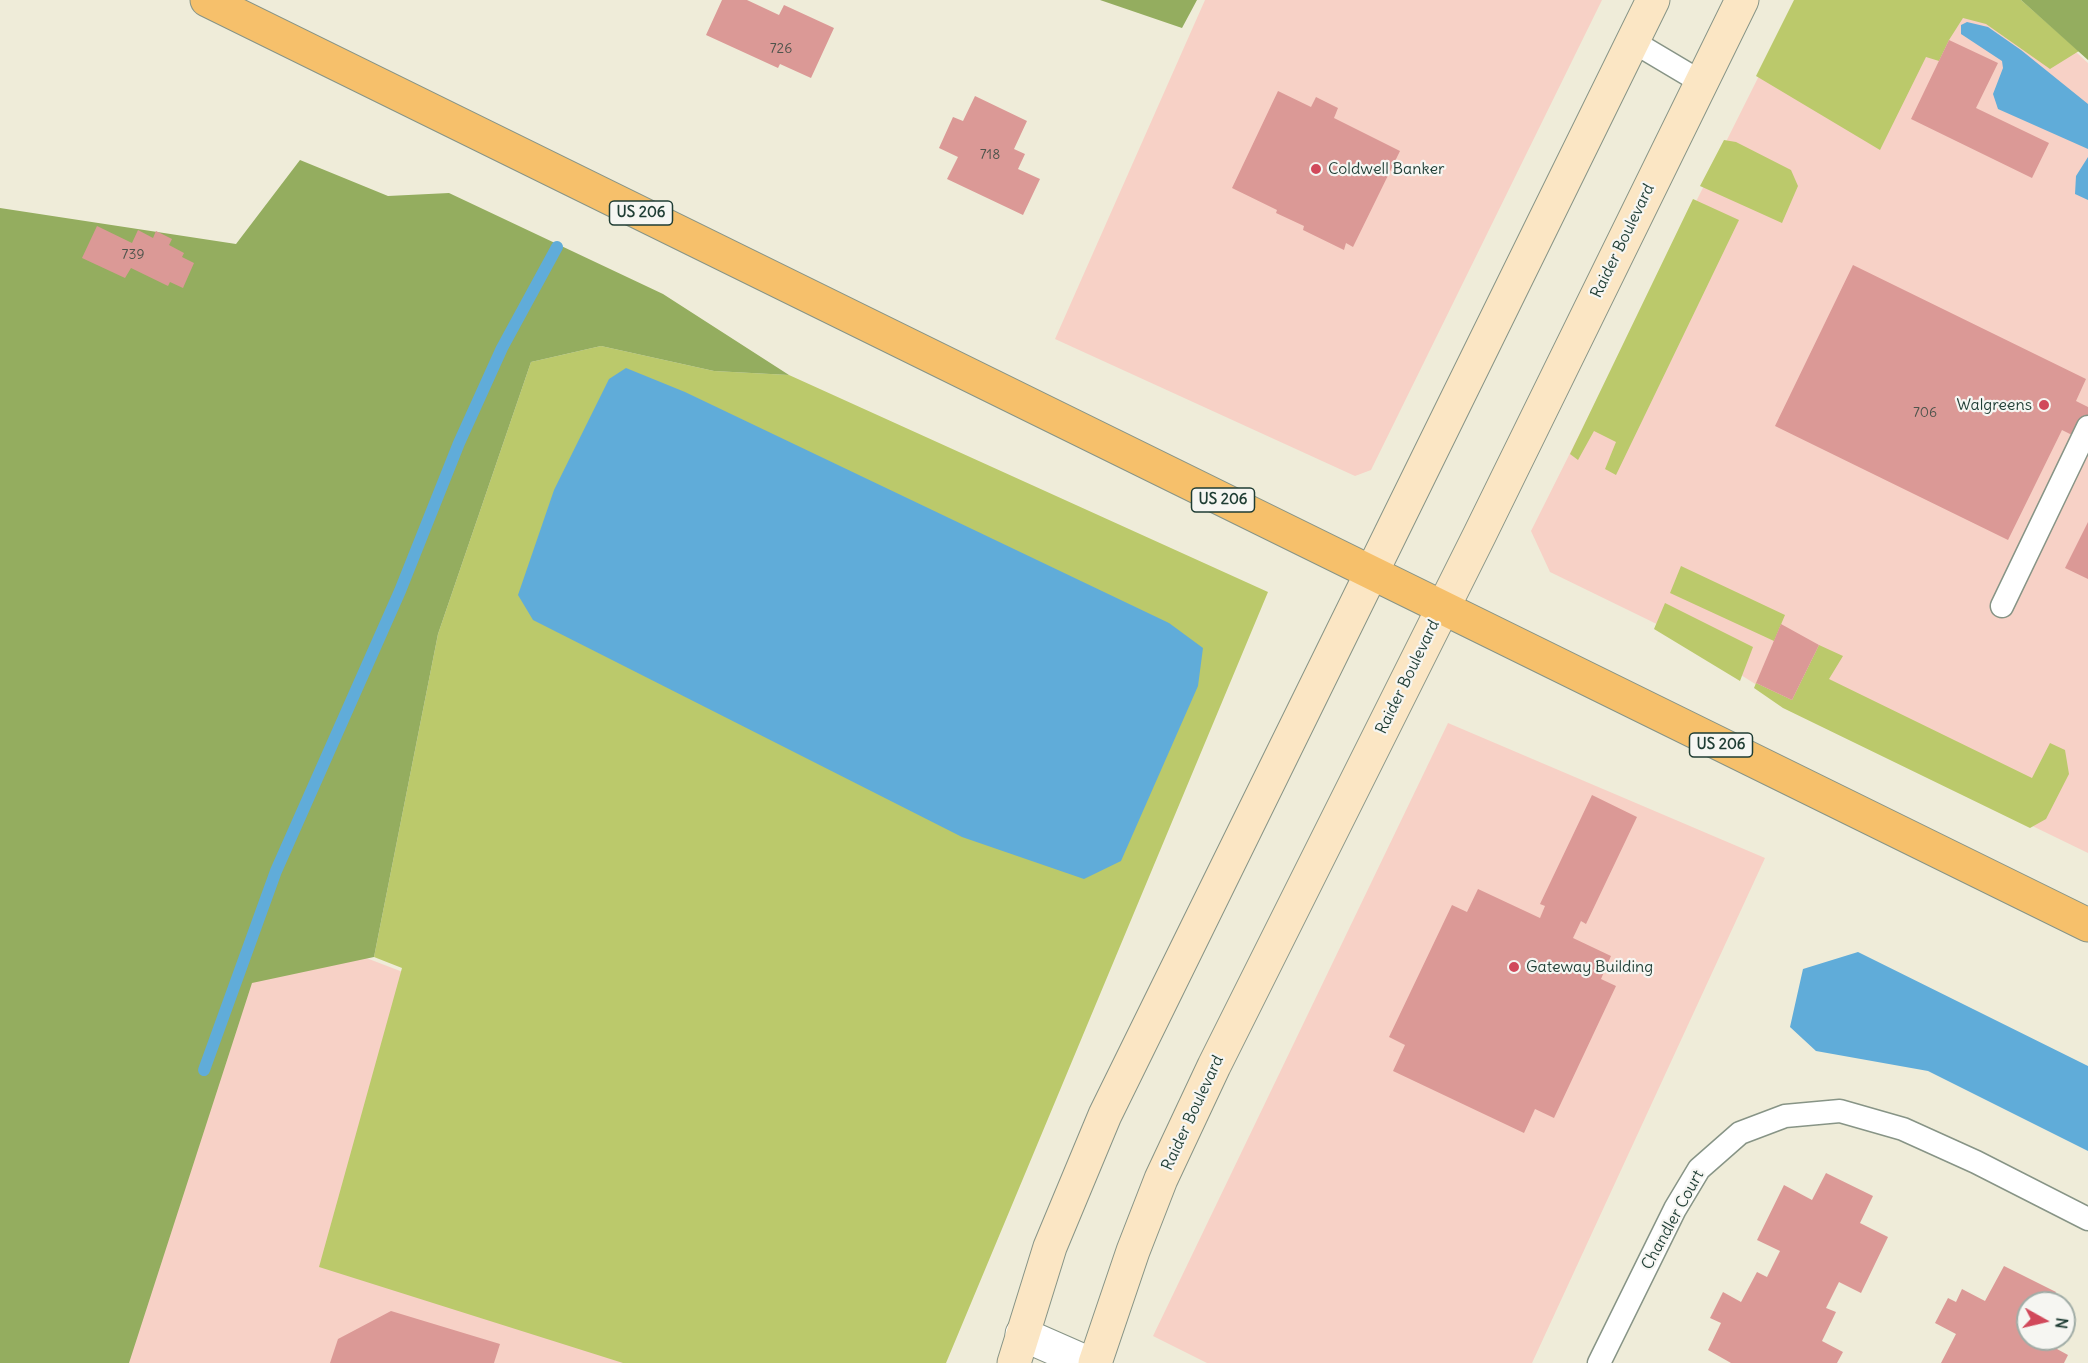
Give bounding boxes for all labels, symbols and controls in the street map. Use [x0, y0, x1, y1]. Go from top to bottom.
house number: 726 [770, 41, 792, 57]
house number: 718 [980, 147, 1000, 163]
place label: Coldwell Banker [1328, 159, 1445, 179]
marker: Coldwell Banker [1309, 162, 1323, 176]
street label: Raider Boulevard [1587, 181, 1659, 301]
road number: US 206 [610, 201, 672, 225]
house number: 739 [122, 247, 144, 263]
place label: Walgreens [1956, 395, 2032, 415]
marker: Walgreens [2037, 398, 2051, 412]
house number: 706 [1913, 405, 1937, 421]
road number: US 206 [1192, 488, 1254, 512]
street label: Raider Boulevard [1372, 617, 1444, 737]
road number: US 206 [1690, 733, 1752, 757]
place label: Gateway Building [1526, 957, 1653, 977]
marker: Gateway Building [1507, 960, 1521, 974]
street label: Raider Boulevard [1158, 1052, 1228, 1174]
street label: Chandler Court [1638, 1167, 1708, 1273]
north arrow [2016, 1291, 2076, 1351]
text: N [2051, 1316, 2073, 1330]

